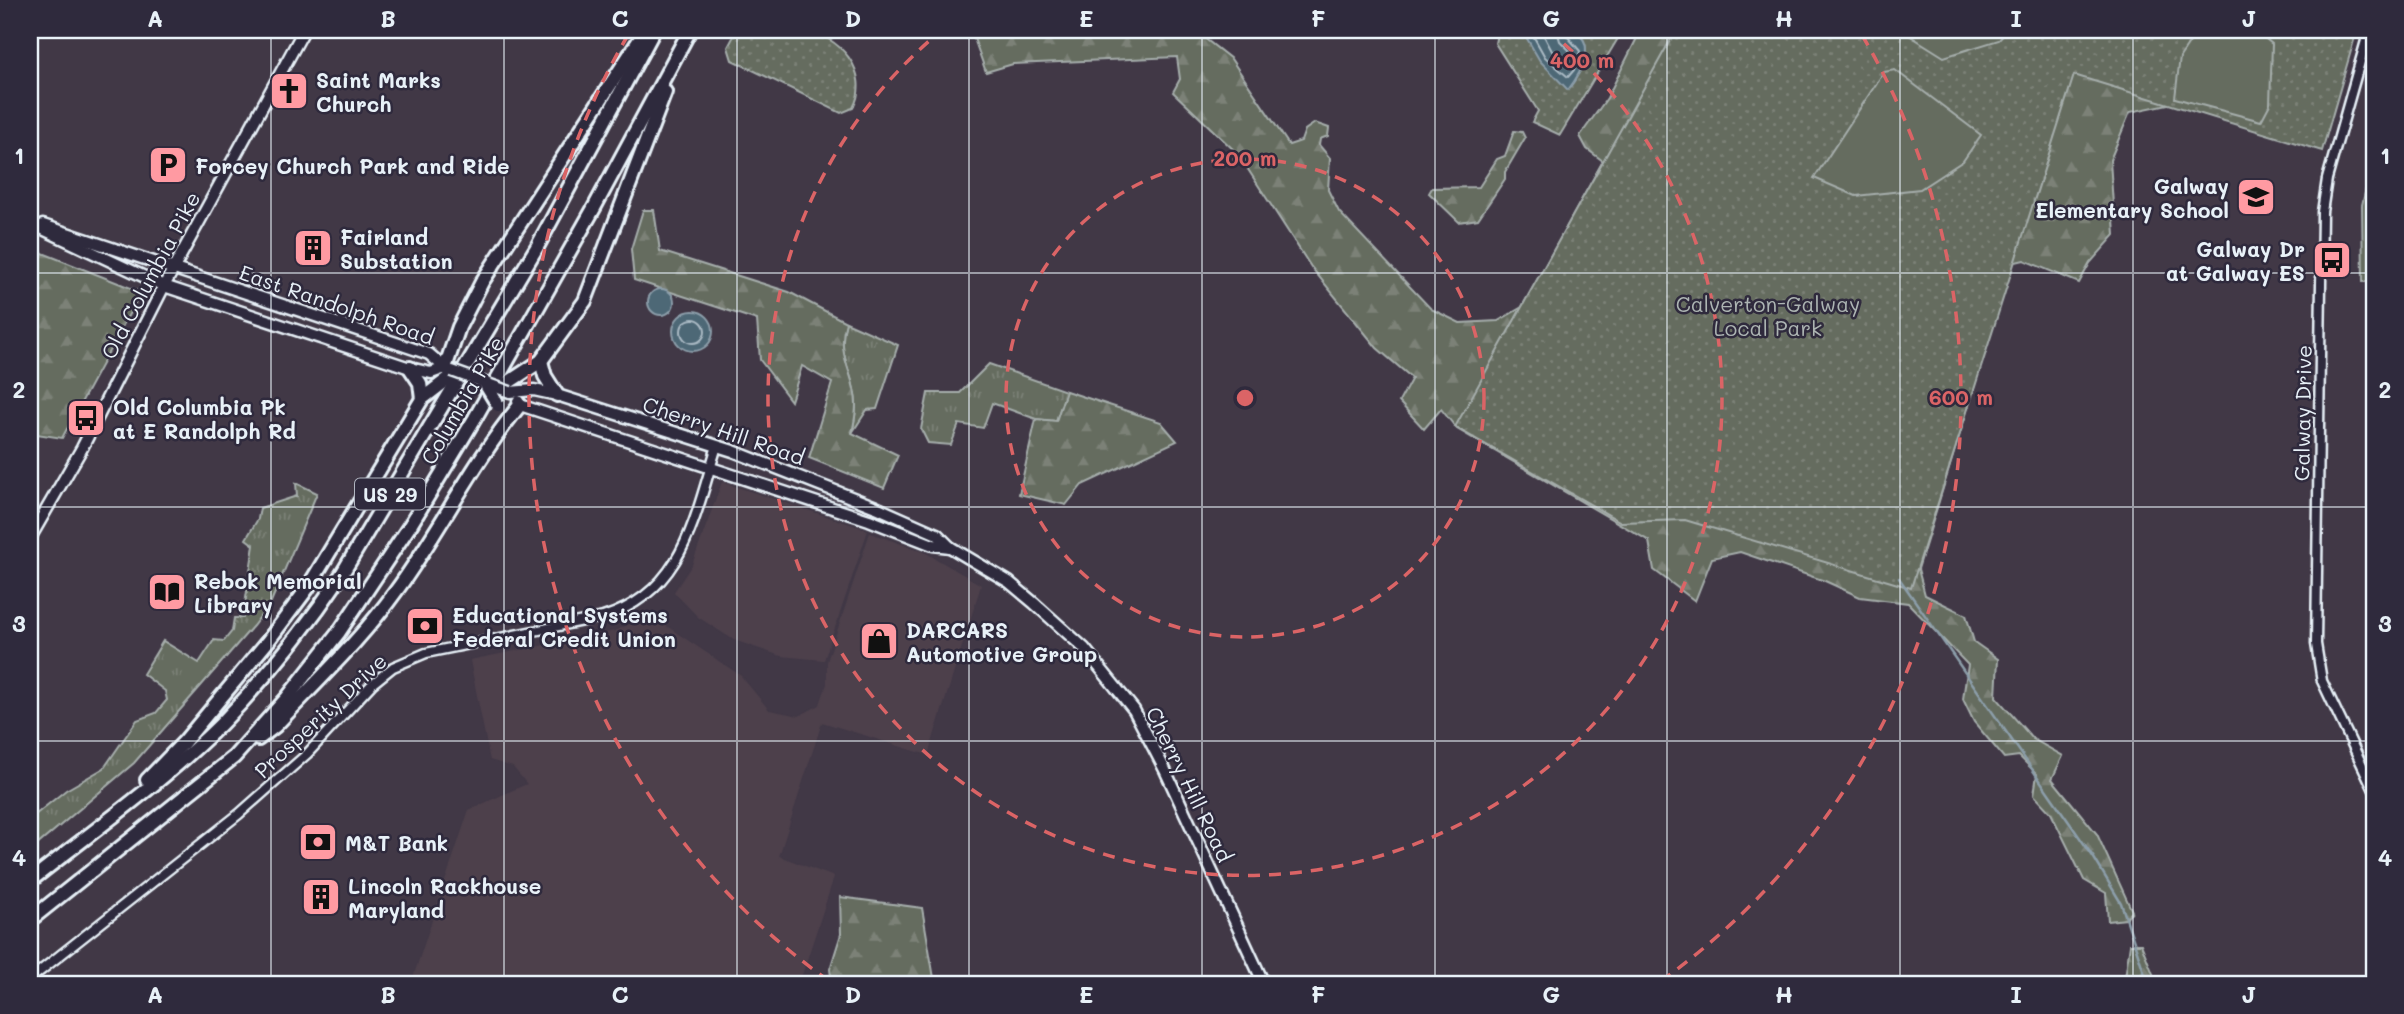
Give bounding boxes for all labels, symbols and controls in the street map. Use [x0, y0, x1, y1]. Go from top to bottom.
text: A [147, 3, 163, 33]
text: B [380, 3, 396, 33]
text: C [611, 3, 629, 33]
text: D [845, 3, 861, 33]
text: E [1079, 3, 1093, 33]
text: F [1311, 3, 1325, 33]
text: G [1542, 3, 1560, 33]
text: H [1775, 3, 1793, 33]
text: I [2010, 3, 2022, 33]
text: J [2241, 3, 2257, 33]
text: 400 m [1550, 46, 1614, 73]
place label: Saint Marks Church [316, 66, 441, 117]
church icon: Saint Marks Church [268, 70, 310, 112]
text: 1 [14, 140, 24, 170]
text: 1 [2380, 140, 2390, 170]
parking icon: Forcey Church Park and Ride [147, 144, 189, 186]
text: 200 m [1214, 144, 1276, 171]
place label: Forcey Church Park and Ride [195, 152, 510, 180]
place label: Galway Elementary School [2035, 172, 2229, 224]
school or university icon: Galway Elementary School [2235, 176, 2277, 218]
street label: Old Columbia Pike [94, 187, 206, 363]
place label: Fairland Substation [340, 223, 453, 274]
building icon: Fairland Substation [292, 227, 334, 269]
place label: Galway Dr at Galway ES [2166, 235, 2305, 287]
bus stop icon: Galway Dr at Galway ES [2311, 239, 2353, 281]
street label: East Randolph Road [236, 258, 438, 350]
park label: Calverton-Galway Local Park [1676, 290, 1860, 341]
street label: Columbia Pike [414, 331, 510, 469]
street label: Galway Drive [2287, 345, 2317, 481]
text: 2 [13, 374, 25, 404]
text: 2 [2379, 374, 2391, 404]
text: 600 m [1929, 383, 1993, 410]
centre of rings [1233, 386, 1257, 410]
street label: Cherry Hill Road [639, 390, 809, 470]
place label: Old Columbia Pk at E Randolph Rd [113, 393, 296, 444]
bus stop icon: Old Columbia Pk at E Randolph Rd [65, 397, 107, 439]
road number: US 29 [355, 478, 425, 509]
place label: Rebok Memorial Library [194, 567, 362, 619]
library icon: Rebok Memorial Library [146, 571, 188, 613]
place label: Educational Systems Federal Credit Union [452, 601, 676, 652]
bank icon: Educational Systems Federal Credit Union [404, 605, 446, 647]
text: 3 [12, 608, 26, 638]
text: 3 [2378, 608, 2392, 638]
place label: DARCARS Automotive Group [906, 616, 1097, 667]
shop icon: DARCARS Automotive Group [858, 620, 900, 662]
street label: Prosperity Drive [248, 647, 392, 783]
street label: Cherry Hill Road [1141, 702, 1239, 866]
bank icon: M&T Bank [297, 821, 339, 863]
place label: M&T Bank [345, 829, 448, 856]
text: 4 [12, 842, 26, 872]
text: 4 [2378, 842, 2392, 872]
place label: Lincoln Rackhouse Maryland [348, 872, 541, 924]
building icon: Lincoln Rackhouse Maryland [300, 876, 342, 918]
text: A [147, 979, 163, 1009]
text: B [380, 979, 396, 1009]
text: C [611, 979, 629, 1009]
text: D [845, 979, 861, 1009]
text: E [1079, 979, 1093, 1009]
text: F [1311, 979, 1325, 1009]
text: G [1542, 979, 1560, 1009]
text: H [1775, 979, 1793, 1009]
text: I [2010, 979, 2022, 1009]
text: J [2241, 979, 2257, 1009]

